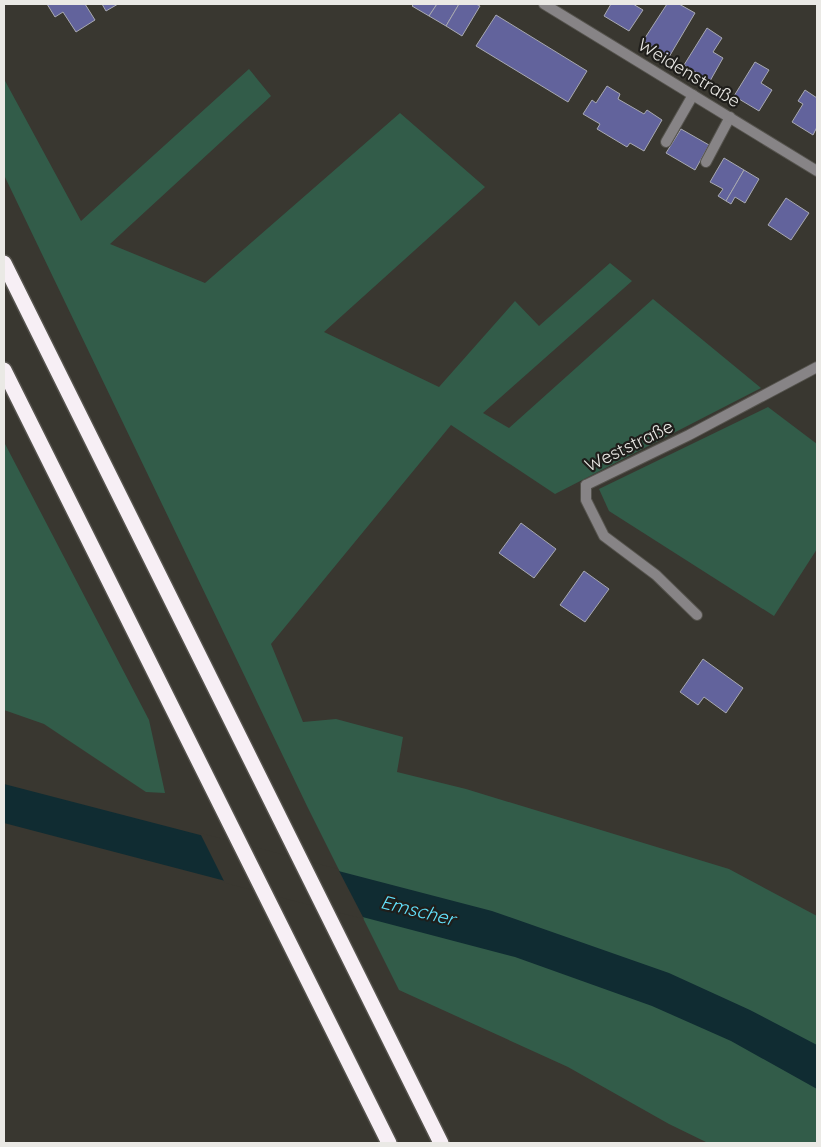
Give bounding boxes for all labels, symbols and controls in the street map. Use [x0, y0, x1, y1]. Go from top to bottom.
street label: Weidenstraße [634, 33, 745, 112]
street label: Weststraße [581, 414, 677, 477]
water label: Emscher [378, 889, 460, 931]

